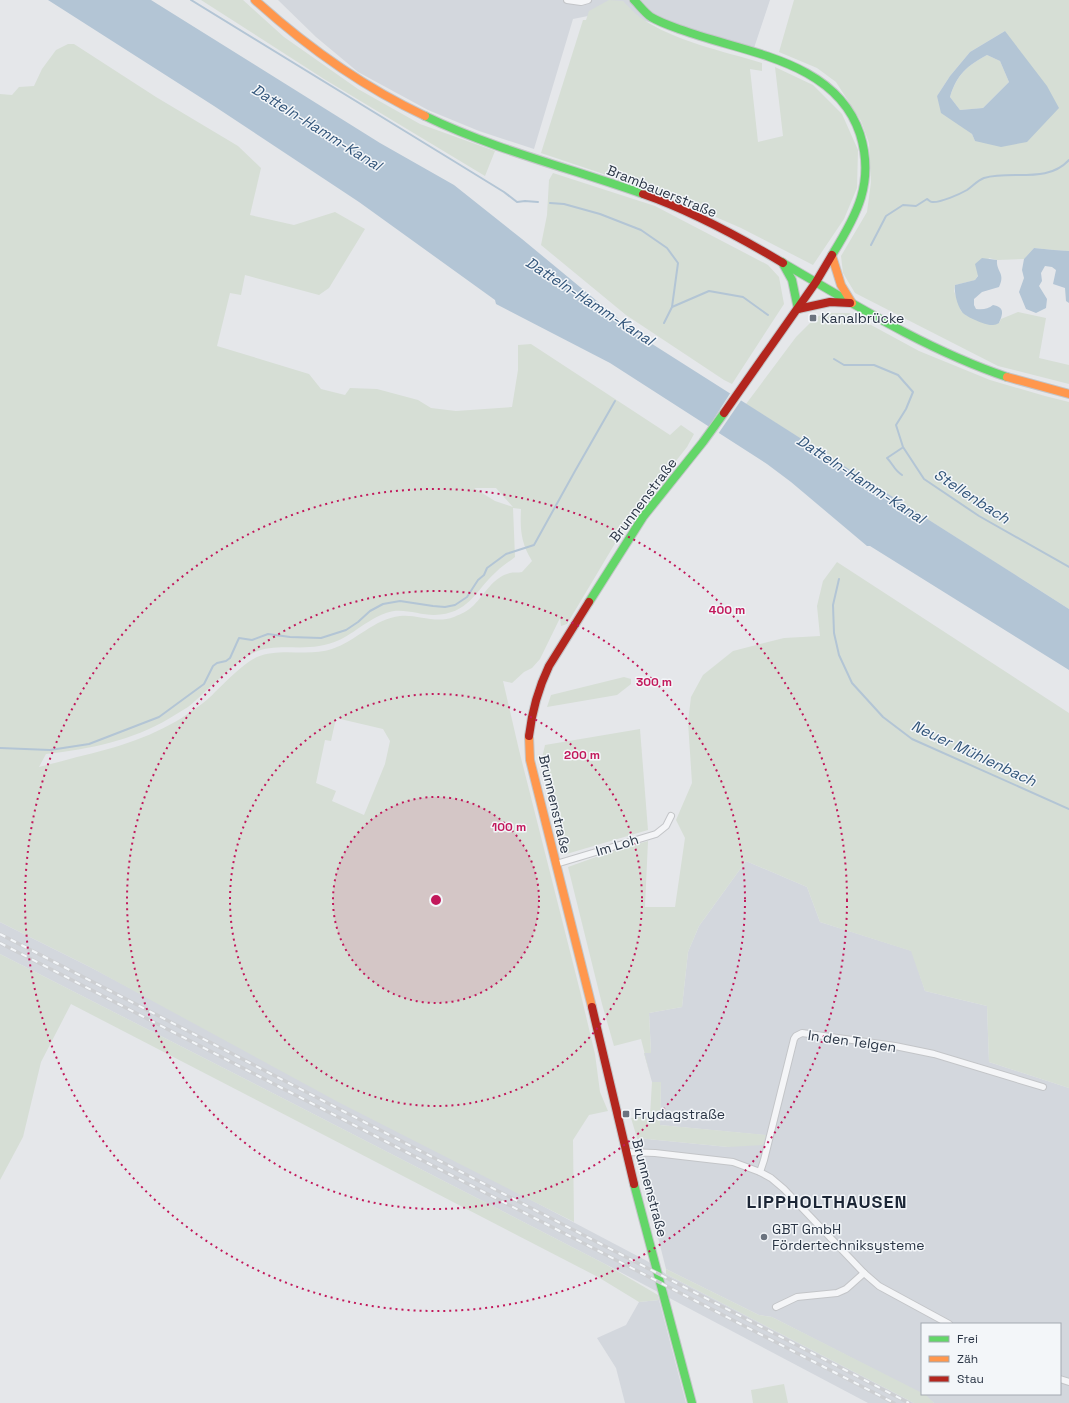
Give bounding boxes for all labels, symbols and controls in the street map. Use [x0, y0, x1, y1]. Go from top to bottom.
water label: Datteln-Hamm-Kanal [249, 79, 387, 176]
street label: Brambauerstraße [604, 161, 720, 221]
water label: Datteln-Hamm-Kanal [522, 252, 660, 351]
place label: Kanalbrücke [821, 309, 904, 327]
marker: Kanalbrücke [808, 313, 818, 323]
water label: Datteln-Hamm-Kanal [793, 430, 931, 529]
street label: Brunnenstraße [605, 454, 681, 546]
water label: Stellenbach [931, 465, 1014, 528]
text: 400 m [709, 602, 745, 618]
text: 300 m [636, 674, 672, 690]
water label: Neuer Mühlenbach [908, 716, 1040, 791]
text: 200 m [564, 747, 600, 763]
street label: Brunnenstraße [535, 753, 575, 855]
text: 100 m [492, 819, 526, 835]
street label: Im Loh [593, 830, 641, 860]
centre of rings [429, 893, 443, 907]
street label: In den Telgen [807, 1026, 897, 1056]
place label: Frydagstraße [634, 1105, 725, 1123]
marker: Frydagstraße [621, 1109, 631, 1119]
street label: Brunnenstraße [628, 1137, 672, 1239]
district label: LIPPHOLTHAUSEN [747, 1190, 907, 1213]
place label: GBT GmbH Fördertechniksysteme [772, 1220, 925, 1254]
marker: GBT GmbH Fördertechniksysteme [759, 1232, 769, 1242]
legend [921, 1323, 1061, 1395]
text: Frei [957, 1331, 978, 1347]
text: Zäh [957, 1351, 978, 1367]
text: Stau [957, 1371, 984, 1387]

